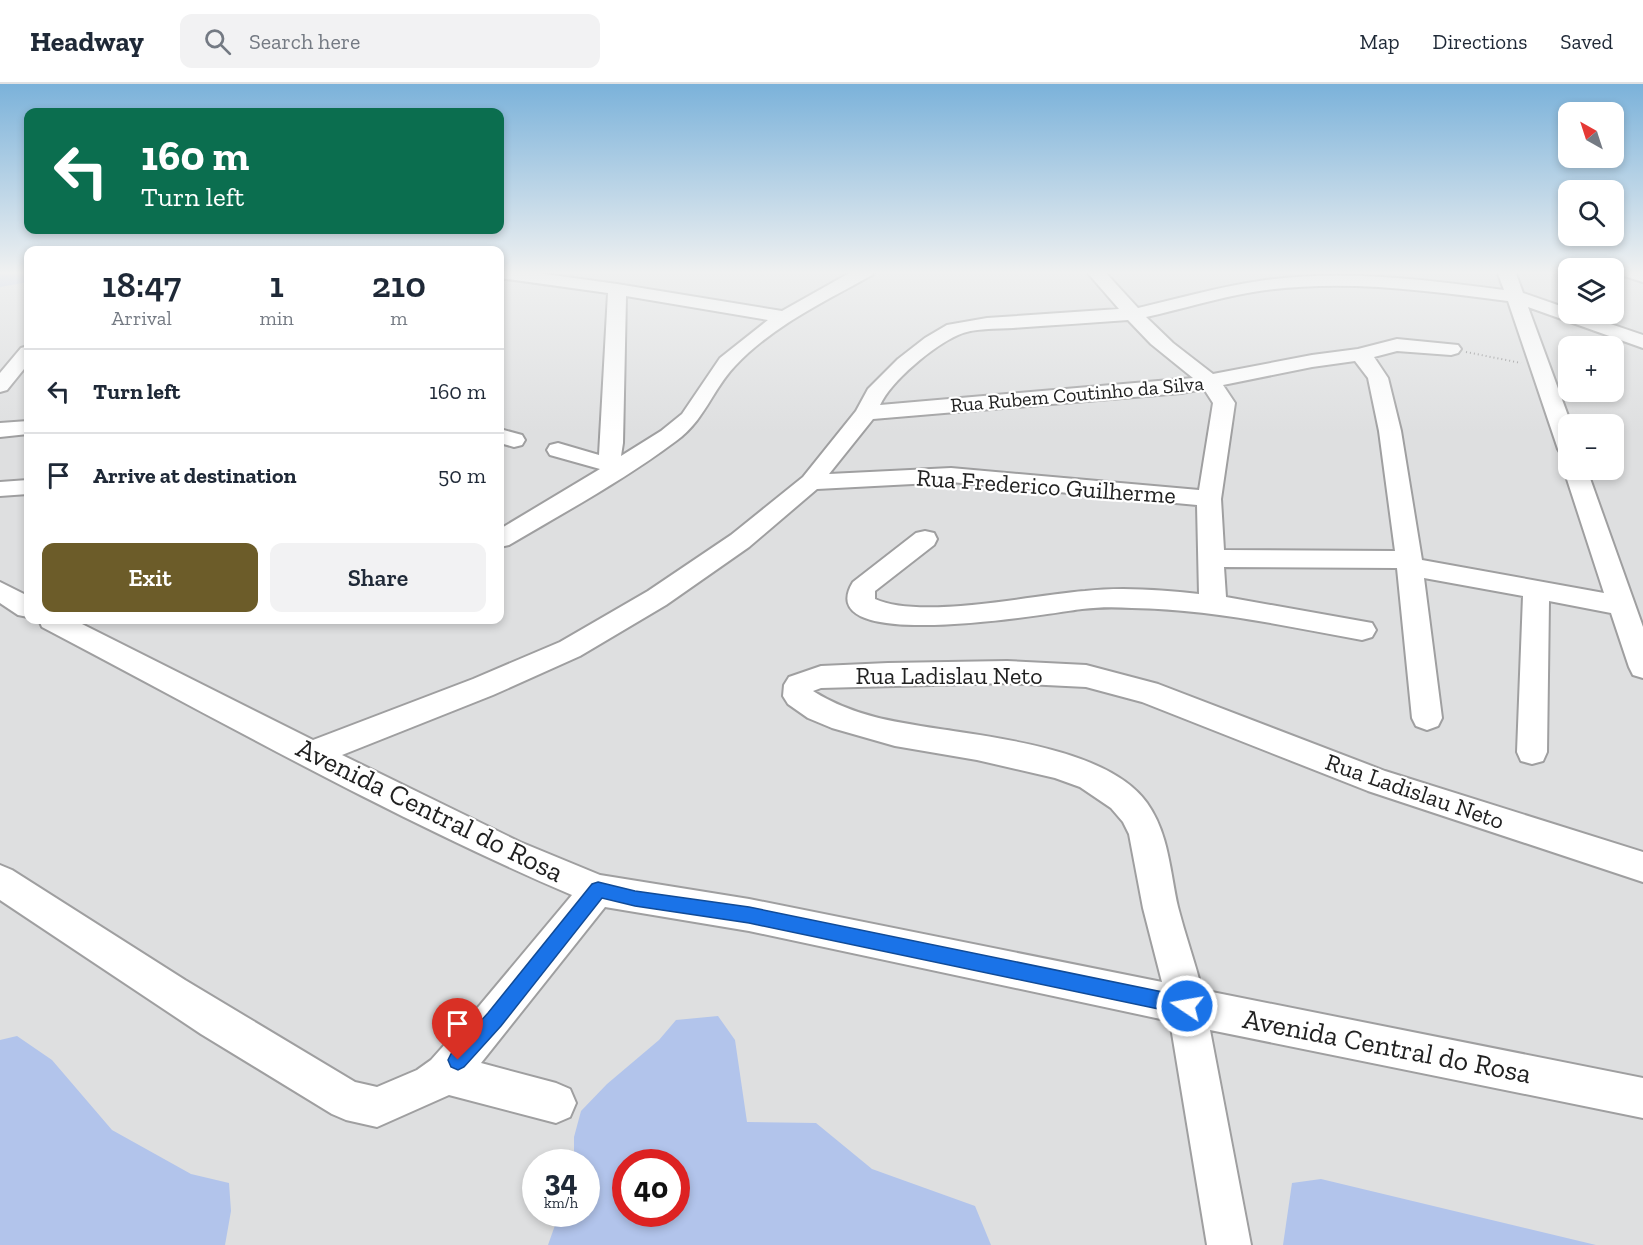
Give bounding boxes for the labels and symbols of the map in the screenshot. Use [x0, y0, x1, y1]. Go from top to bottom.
north arrow [1558, 102, 1624, 168]
street label: Rua Rubem Coutinho da Silva [949, 371, 1205, 417]
street label: Rua Frederico Guilherme [915, 462, 1177, 510]
street label: Rua Ladislau Neto [856, 661, 1042, 690]
street label: Avenida Central do Rosa [291, 731, 569, 889]
street label: Rua Ladislau Neto [1322, 747, 1508, 835]
position arrow [1155, 974, 1219, 1038]
pin [432, 998, 483, 1060]
street label: Avenida Central do Rosa [1240, 1002, 1534, 1090]
speed limit sign: 40 [612, 1149, 690, 1227]

